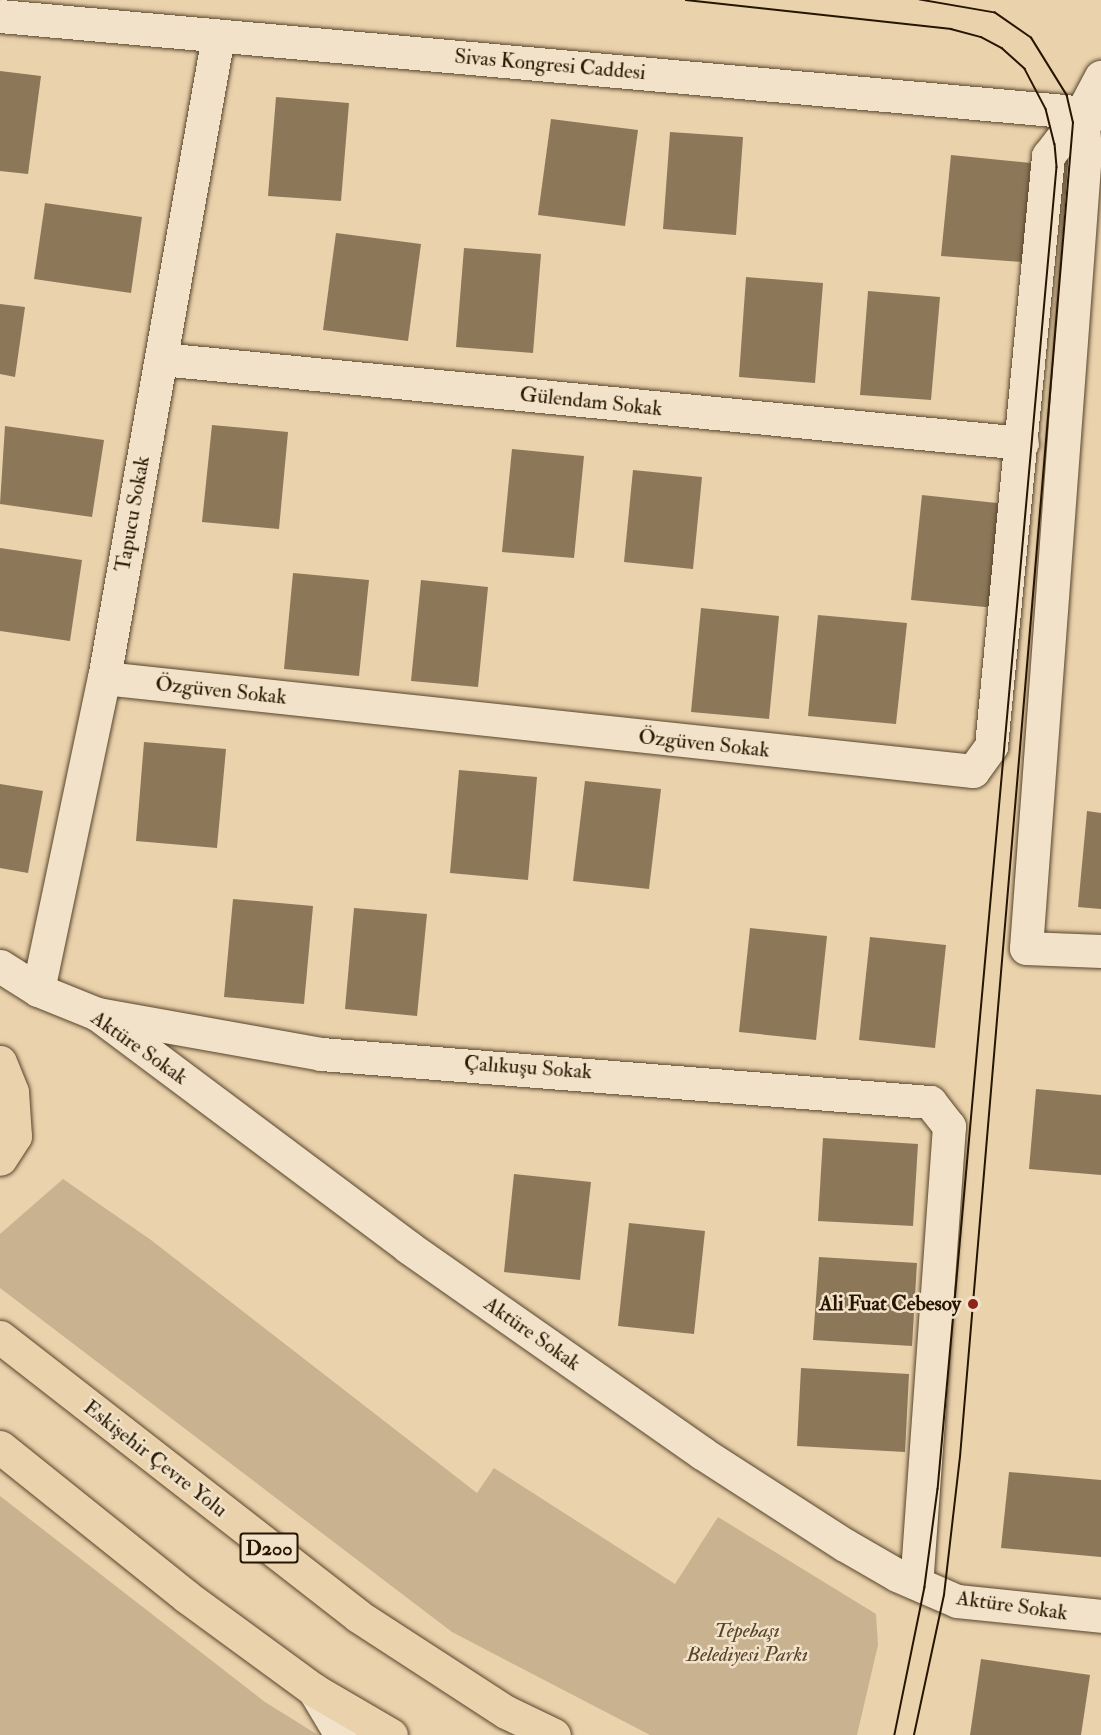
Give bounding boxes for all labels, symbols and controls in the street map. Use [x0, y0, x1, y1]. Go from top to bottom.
street label: Sivas Kongresi Caddesi [453, 44, 647, 86]
street label: Gülendam Sokak [518, 382, 664, 422]
street label: Tapucu Sokak [110, 454, 156, 574]
street label: Özgüven Sokak [154, 672, 288, 710]
street label: Özgüven Sokak [637, 725, 771, 763]
street label: Aktüre Sokak [86, 1006, 192, 1090]
street label: Çalıkuşu Sokak [463, 1051, 593, 1085]
place label: Ali Fuat Cebesoy [819, 1291, 961, 1317]
street label: Aktüre Sokak [479, 1292, 585, 1376]
marker: Ali Fuat Cebesoy [966, 1297, 980, 1311]
street label: Eskişehir Çevre Yolu [78, 1395, 232, 1523]
road number: D200 [239, 1531, 299, 1565]
street label: Aktüre Sokak [955, 1586, 1069, 1626]
park label: Tepebaşı Belediyesi Parkı [686, 1618, 808, 1668]

